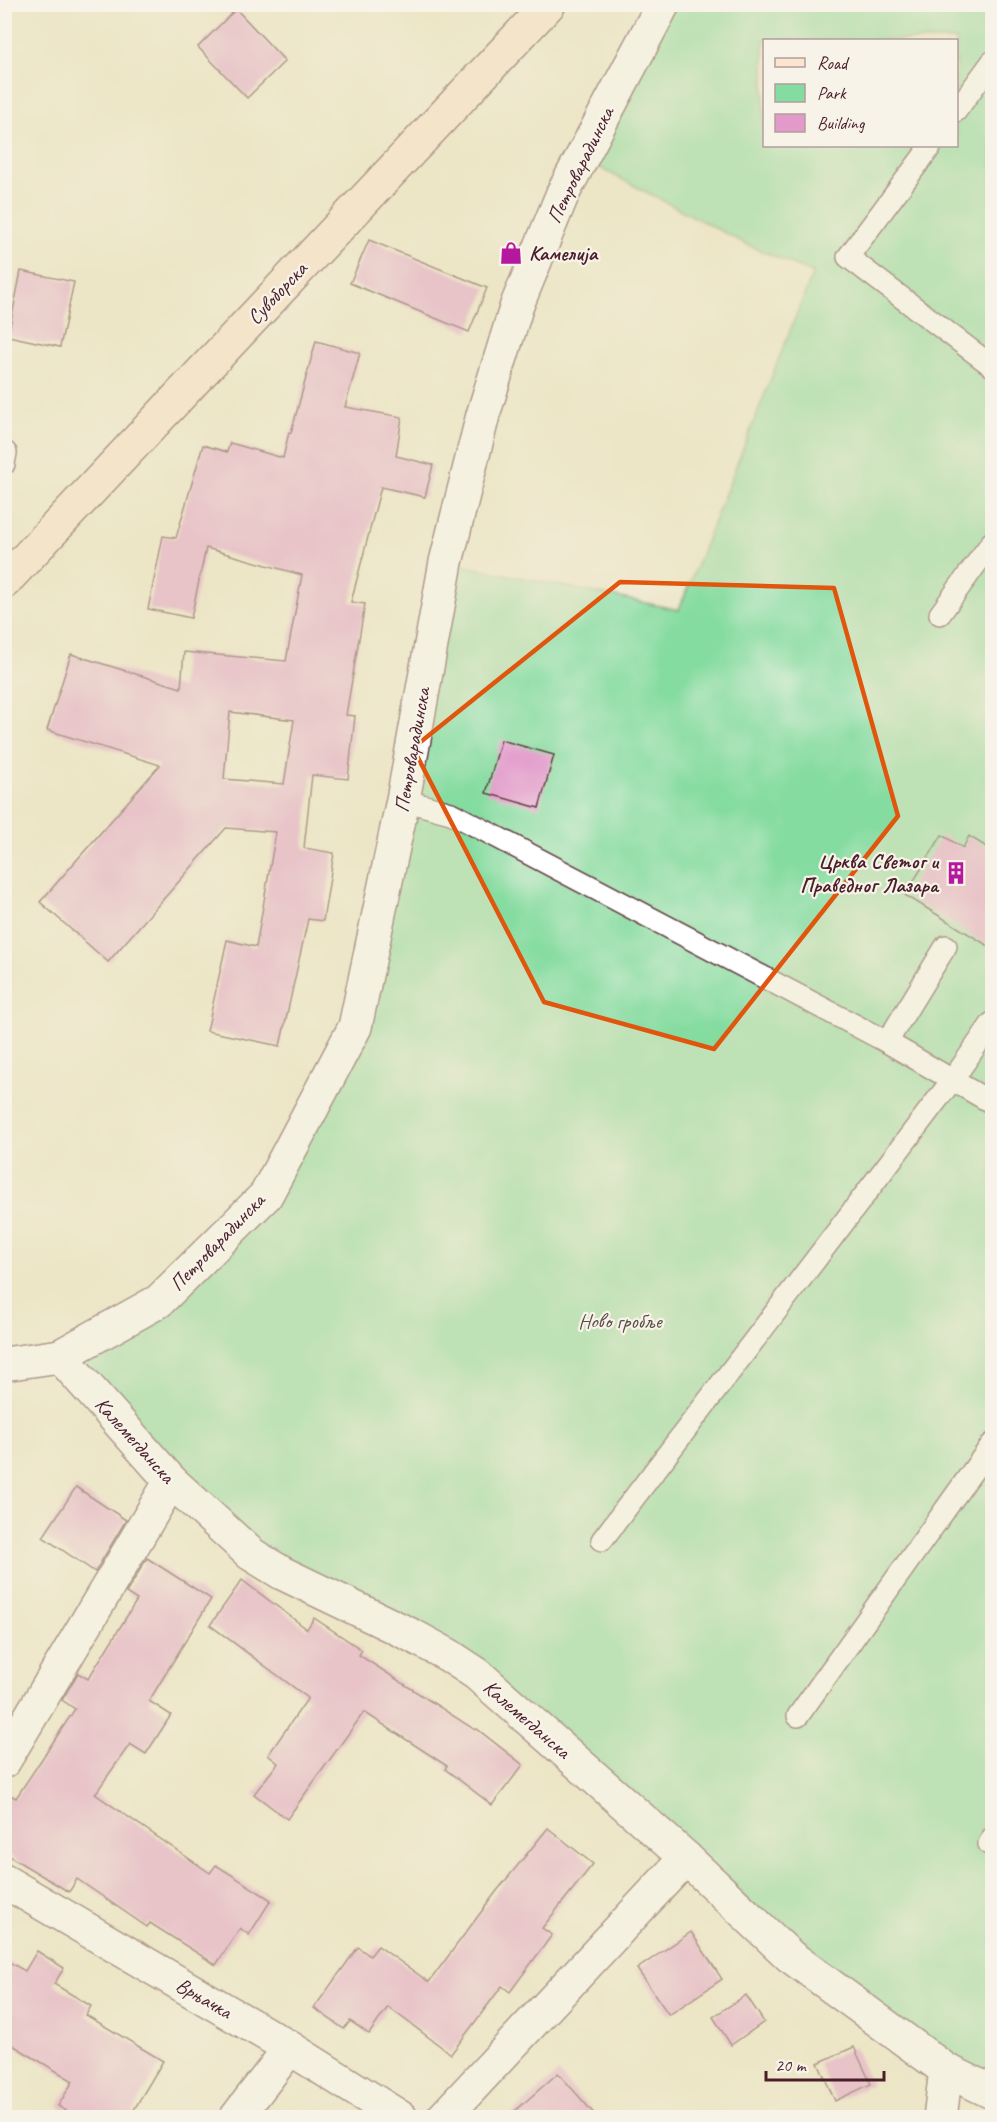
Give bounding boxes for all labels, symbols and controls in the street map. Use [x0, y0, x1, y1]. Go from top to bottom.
legend [763, 39, 958, 147]
text: Road [817, 52, 850, 74]
text: Park [817, 82, 847, 104]
street label: Петроварадинска [541, 100, 620, 227]
text: Building [817, 112, 866, 134]
shop icon: Камелија [498, 240, 524, 266]
place label: Камелија [529, 240, 599, 266]
street label: Сувоборска [241, 255, 314, 330]
street label: Петроварадинска [388, 683, 436, 814]
place label: Црква Светог и Праведног Лазара [800, 848, 940, 898]
building icon: Црква Светог и Праведног Лазара [943, 860, 969, 886]
street label: Петроварадинска [164, 1186, 272, 1296]
park label: Ново гробље [578, 1308, 664, 1334]
street label: Калемегданска [89, 1391, 182, 1490]
street label: Калемегданска [478, 1674, 577, 1765]
street label: Врњачка [171, 1972, 238, 2025]
scale bar [766, 2044, 884, 2082]
text: 20 m [775, 2054, 808, 2076]

